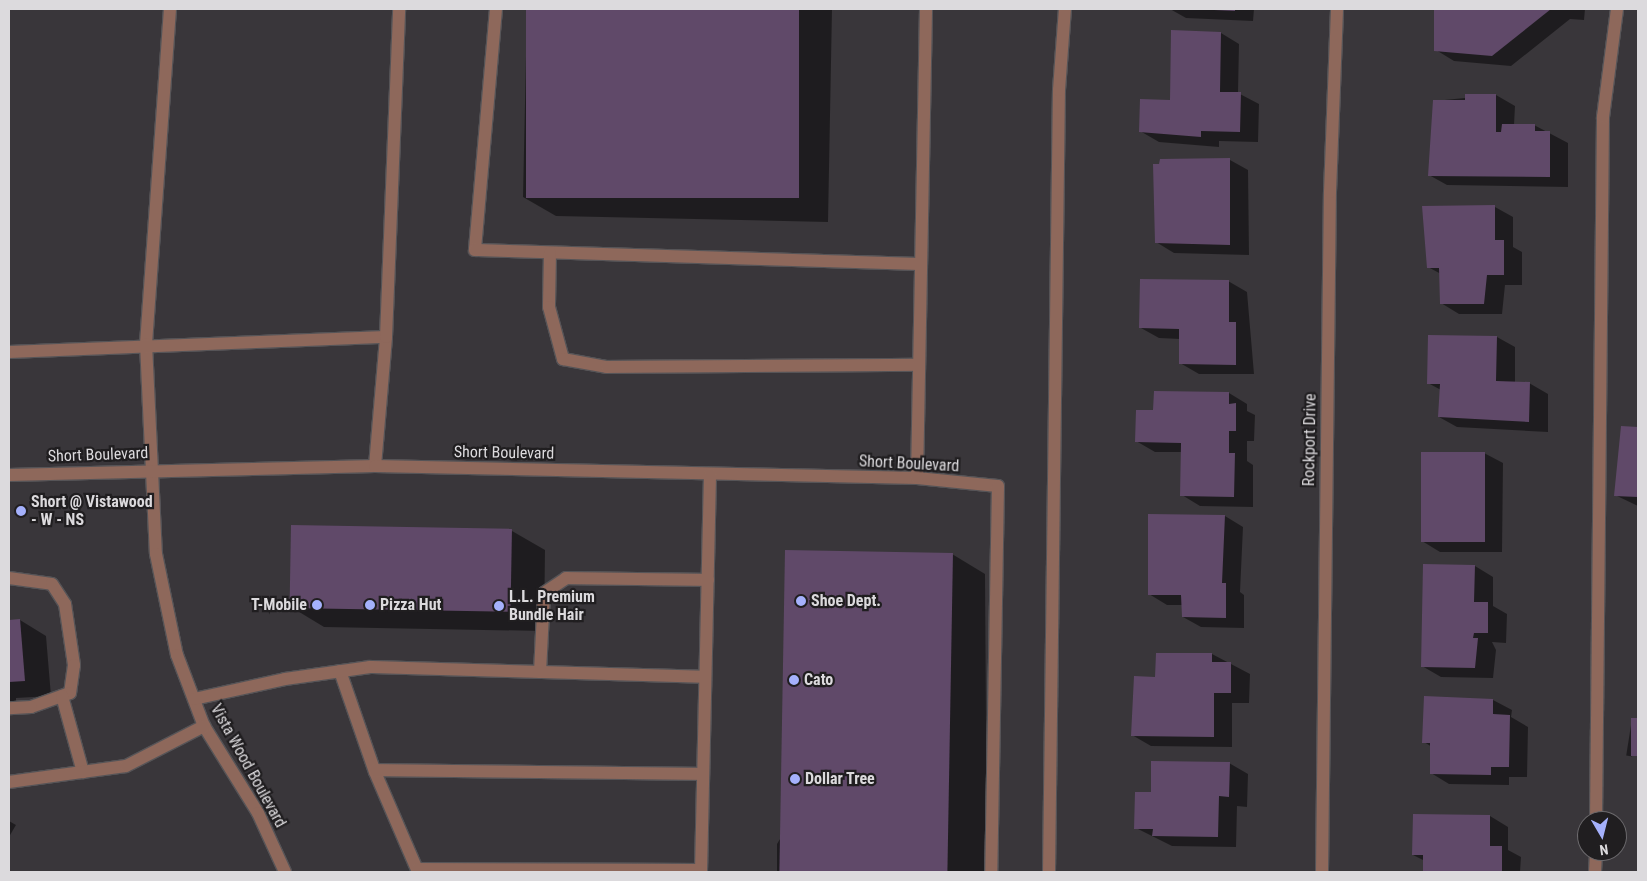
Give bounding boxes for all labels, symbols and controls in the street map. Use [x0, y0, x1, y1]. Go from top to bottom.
street label: Rockport Drive [1300, 394, 1320, 486]
street label: Short Boulevard [454, 443, 554, 463]
street label: Short Boulevard [48, 444, 148, 466]
street label: Short Boulevard [858, 452, 960, 476]
place label: Short @ Vistawood - W - NS [31, 492, 153, 530]
marker: Short @ Vistawood - W - NS [15, 505, 27, 517]
place label: L.L. Premium Bundle Hair [509, 587, 595, 625]
place label: Shoe Dept. [811, 591, 881, 611]
place label: T-Mobile [251, 595, 307, 615]
place label: Pizza Hut [380, 595, 441, 615]
marker: Shoe Dept. [795, 595, 807, 607]
marker: T-Mobile [311, 599, 323, 611]
marker: Pizza Hut [364, 599, 376, 611]
marker: L.L. Premium Bundle Hair [493, 600, 505, 612]
place label: Cato [804, 670, 833, 690]
marker: Cato [788, 674, 800, 686]
street label: Vista Wood Boulevard [206, 701, 290, 831]
place label: Dollar Tree [805, 769, 875, 789]
marker: Dollar Tree [789, 773, 801, 785]
north arrow [1577, 811, 1627, 861]
text: N [1599, 841, 1609, 858]

